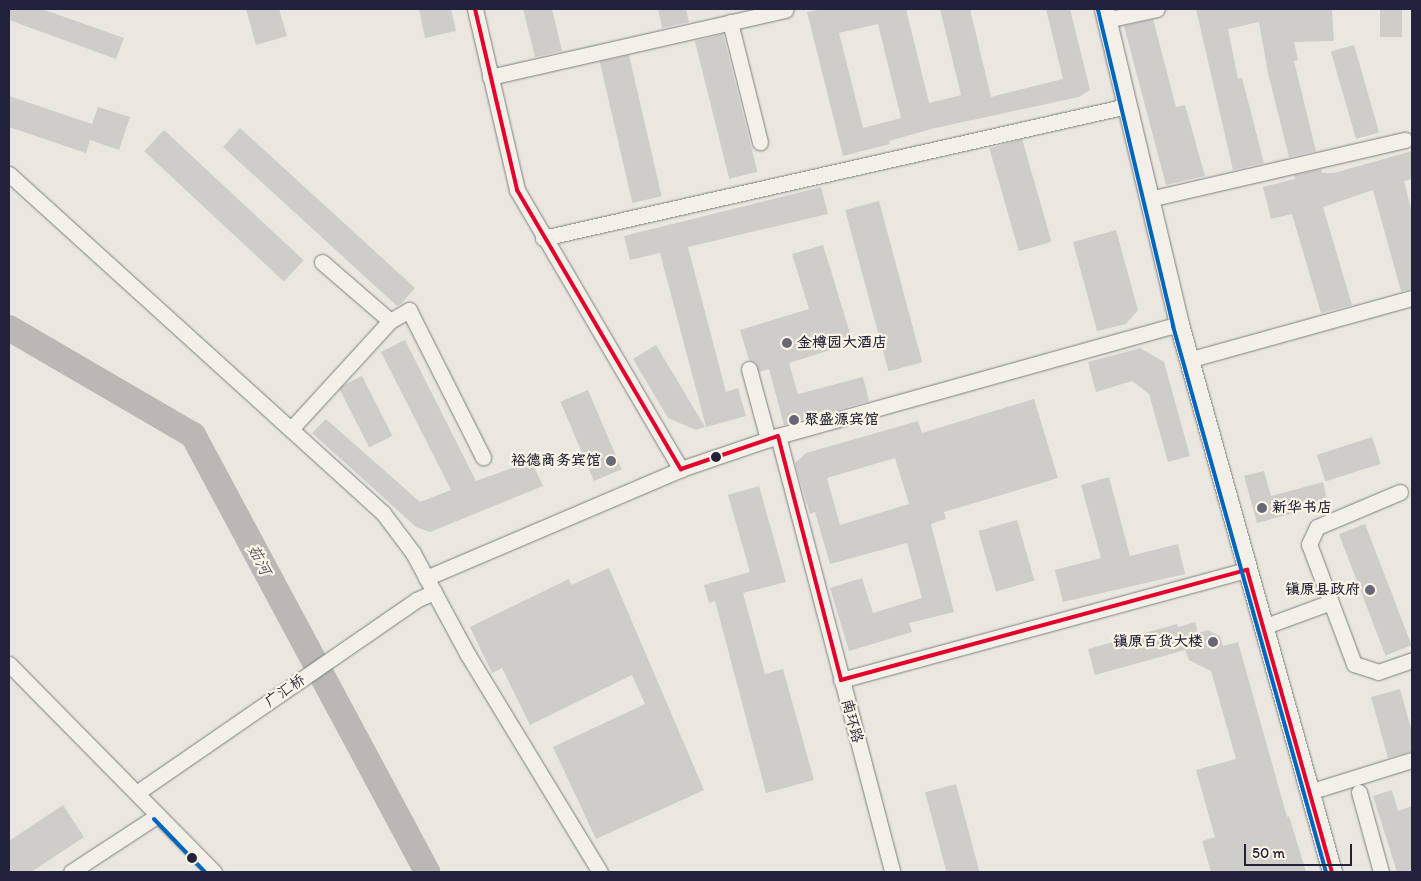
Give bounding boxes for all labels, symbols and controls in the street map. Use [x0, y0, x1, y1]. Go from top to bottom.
place label: 金樽园大酒店 [797, 334, 887, 352]
marker: 金樽园大酒店 [781, 337, 793, 349]
place label: 聚盛源宾馆 [804, 411, 879, 429]
marker: 聚盛源宾馆 [788, 414, 800, 426]
place label: 裕德商务宾馆 [511, 452, 601, 470]
unlabelled marker [711, 452, 721, 462]
marker: 裕德商务宾馆 [605, 455, 617, 467]
place label: 新华书店 [1272, 499, 1332, 517]
marker: 新华书店 [1256, 502, 1268, 514]
water label: 茹河 [243, 541, 275, 579]
place label: 镇原县政府 [1285, 581, 1360, 599]
marker: 镇原县政府 [1364, 584, 1376, 596]
place label: 镇原百货大楼 [1113, 633, 1203, 651]
marker: 镇原百货大楼 [1207, 636, 1219, 648]
street label: 广汇桥 [261, 671, 309, 711]
street label: 南环路 [837, 697, 867, 745]
scale bar [1246, 834, 1354, 866]
text: 50 m [1252, 844, 1285, 862]
unlabelled marker [187, 853, 197, 863]

